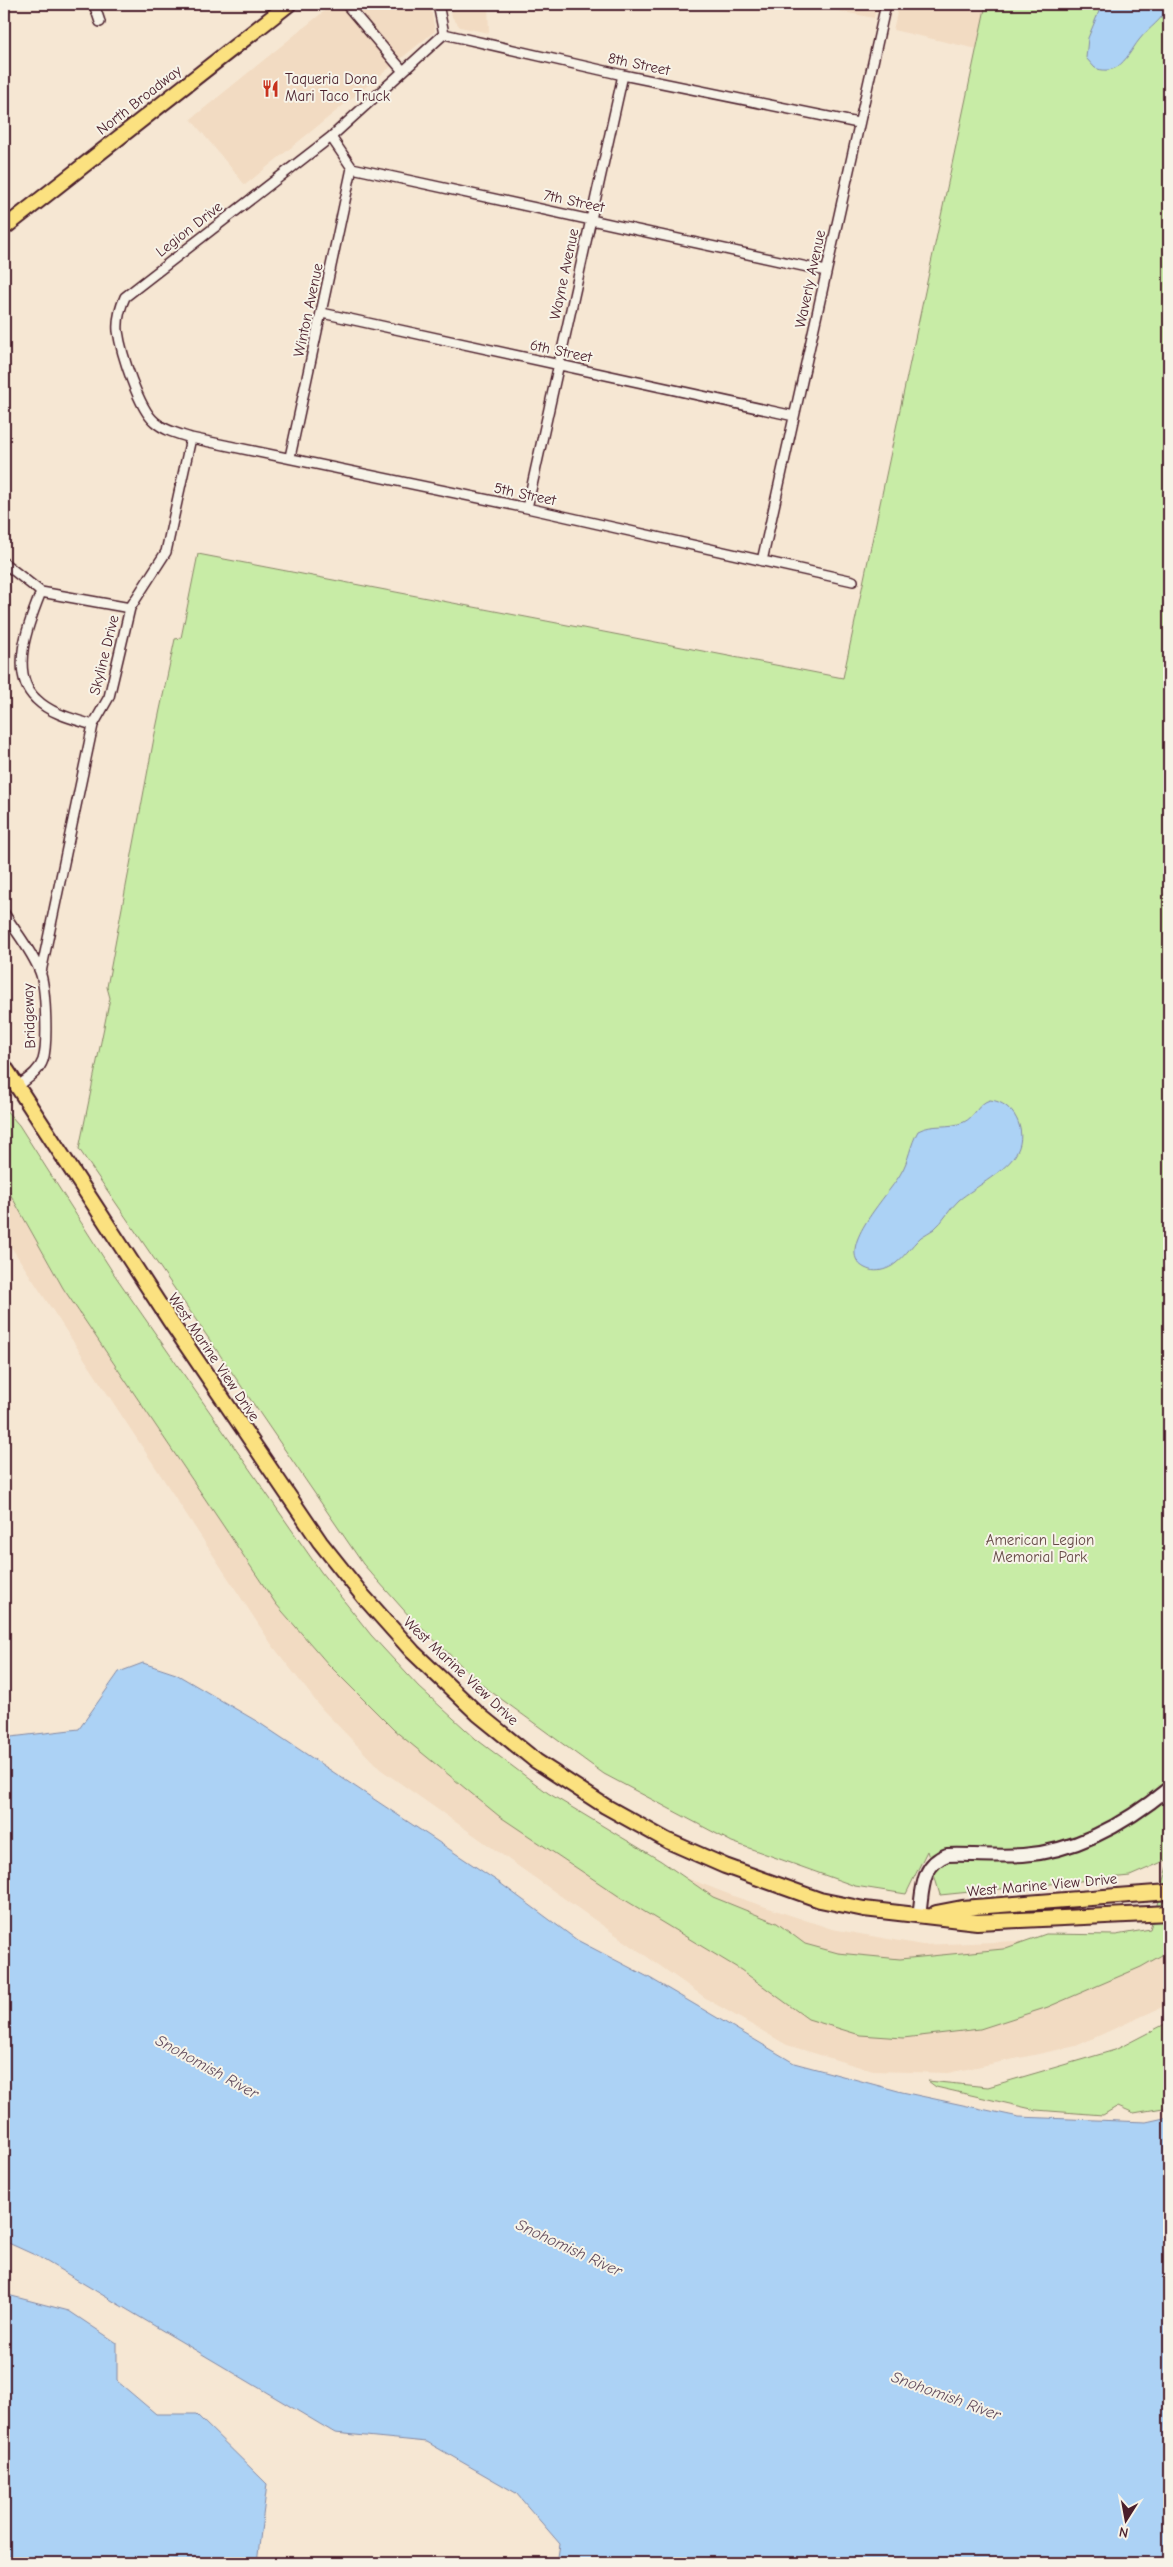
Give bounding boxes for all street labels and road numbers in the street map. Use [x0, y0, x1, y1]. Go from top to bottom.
street label: 8th Street [606, 49, 672, 79]
street label: North Broadway [93, 61, 185, 139]
street label: 7th Street [542, 186, 607, 216]
street label: Legion Drive [152, 197, 226, 261]
street label: Wayne Avenue [546, 226, 583, 321]
street label: Waverly Avenue [791, 228, 829, 330]
street label: Winton Avenue [289, 261, 327, 359]
street label: 6th Street [528, 336, 594, 367]
street label: 5th Street [492, 479, 558, 510]
street label: Skyline Drive [85, 613, 123, 697]
street label: Bridgeway [19, 983, 39, 1049]
street label: West Marine View Drive [164, 1289, 264, 1425]
street label: West Marine View Drive [400, 1613, 523, 1729]
street label: West Marine View Drive [966, 1869, 1118, 1901]

